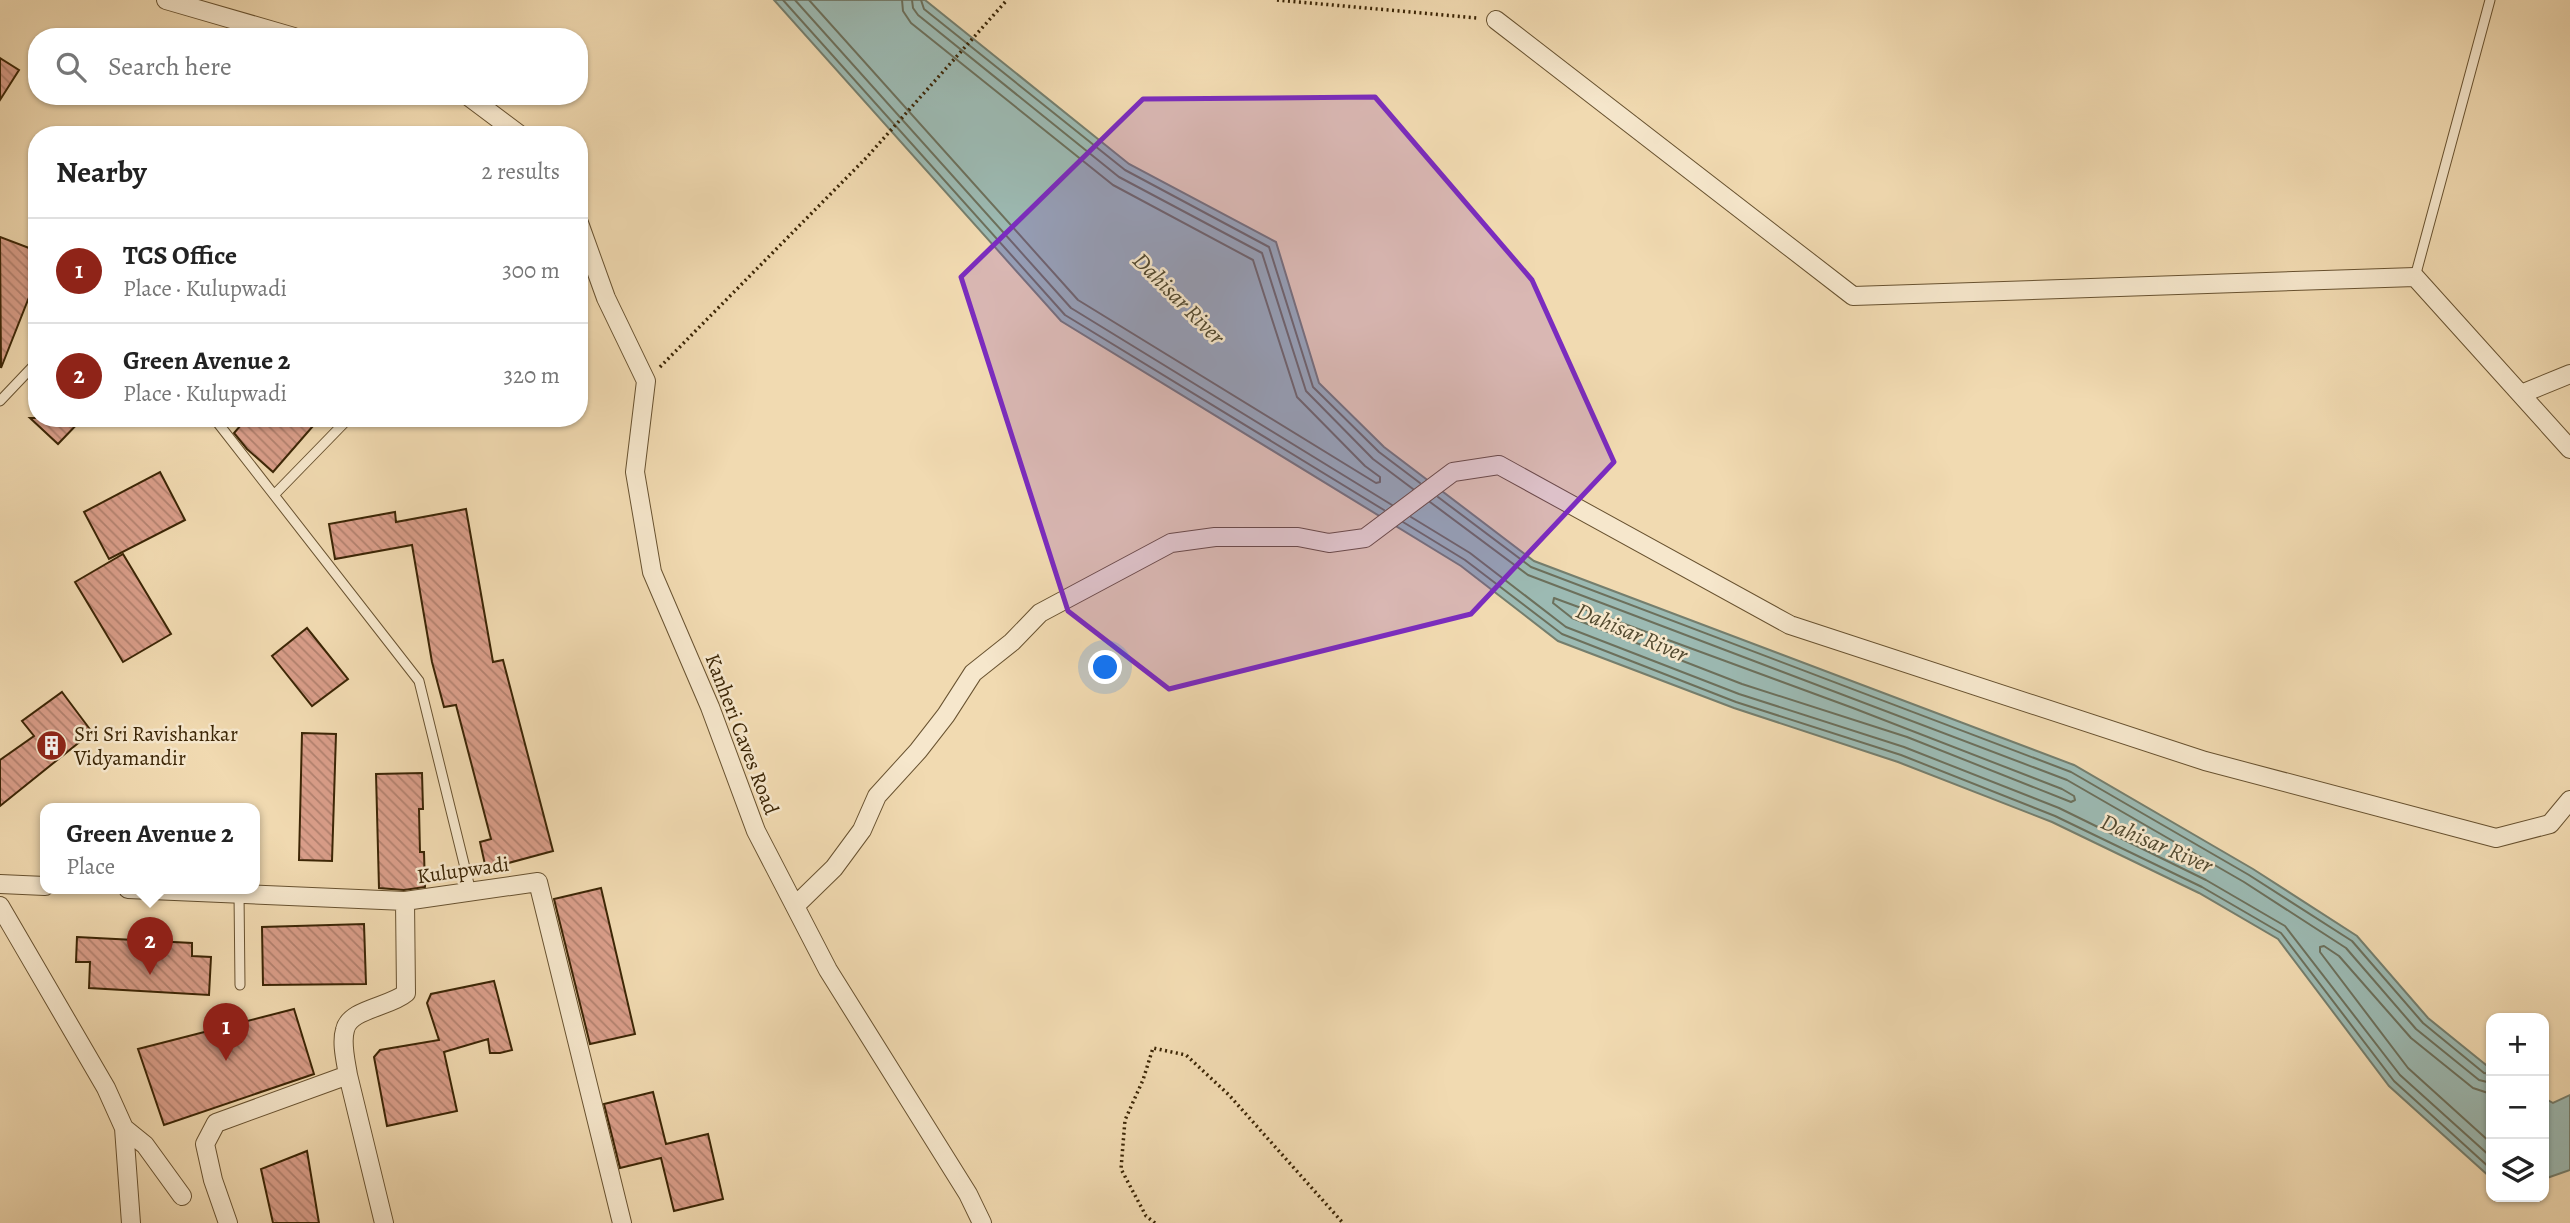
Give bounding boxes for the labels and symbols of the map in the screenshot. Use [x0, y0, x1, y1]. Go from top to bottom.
water label: Dahisar River [1126, 245, 1232, 352]
water label: Dahisar River [1571, 595, 1693, 670]
street label: Kanheri Caves Road [698, 649, 786, 819]
your location [1088, 650, 1122, 684]
place label: Sri Sri Ravishankar Vidyamandir [73, 720, 238, 772]
building icon: Sri Sri Ravishankar Vidyamandir [34, 729, 68, 763]
water label: Dahisar River [2096, 806, 2218, 881]
street label: Kulupwadi [415, 850, 511, 890]
pin: 2 [127, 917, 173, 975]
pin: 1 [203, 1003, 249, 1061]

